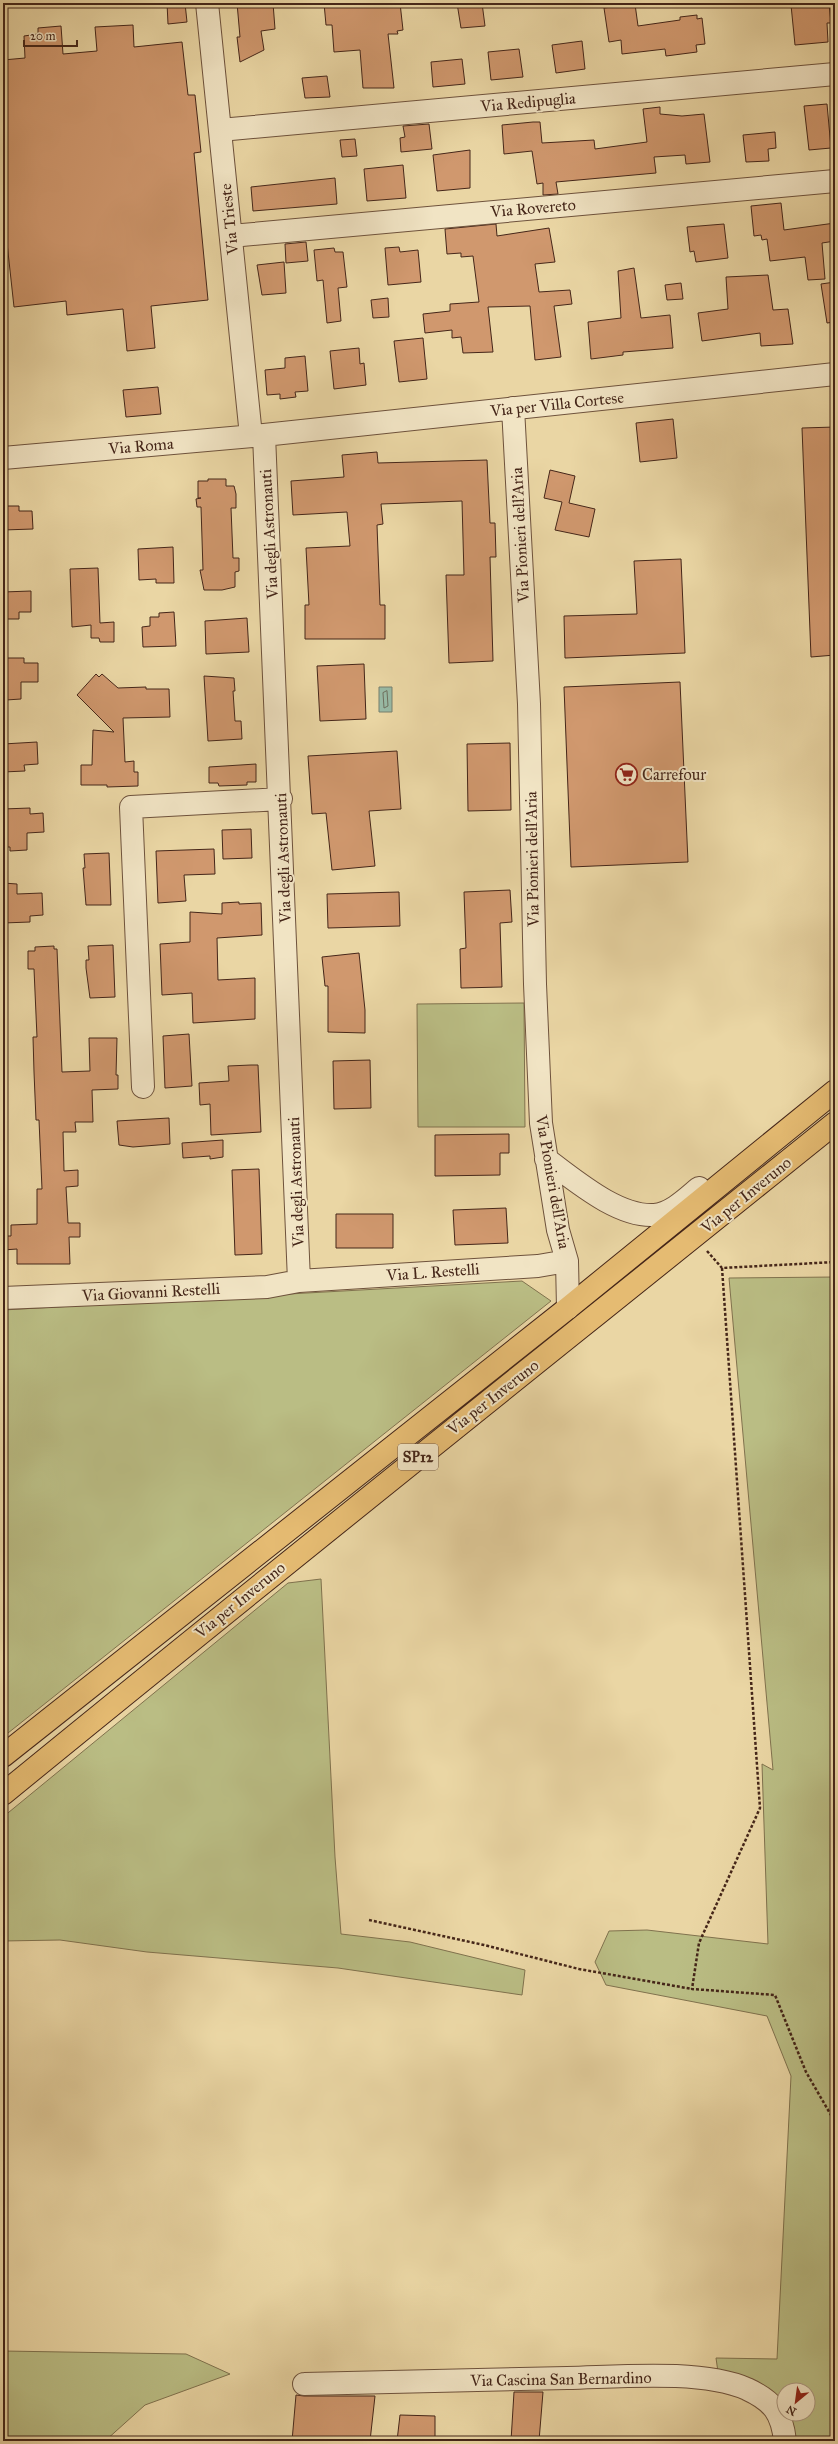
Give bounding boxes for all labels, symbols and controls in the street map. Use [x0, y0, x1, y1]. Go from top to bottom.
scale bar [24, 22, 77, 48]
text: 20 m [30, 29, 56, 43]
street label: Via Redipuglia [479, 88, 577, 117]
street label: Via Trieste [216, 182, 242, 257]
street label: Via Rovereto [489, 195, 576, 221]
street label: Via per Villa Cortese [488, 388, 625, 421]
street label: Via Roma [107, 434, 175, 458]
street label: Via Pionieri dell'Aria [507, 467, 533, 604]
street label: Via degli Astronauti [256, 468, 283, 601]
supermarket icon: Carrefour [613, 761, 639, 787]
place label: Carrefour [642, 765, 706, 784]
street label: Via Pionieri dell'Aria [521, 791, 543, 928]
street label: Via degli Astronauti [271, 792, 296, 925]
street label: Via Pionieri dell'Aria [532, 1113, 574, 1251]
street label: Via degli Astronauti [284, 1116, 309, 1249]
street label: Via per Inveruno [696, 1153, 795, 1238]
street label: Via L. Restelli [385, 1259, 481, 1285]
street label: Via Giovanni Restelli [80, 1279, 221, 1305]
street label: Via per Inveruno [443, 1355, 542, 1439]
road number: SP12 [398, 1444, 438, 1470]
street label: Via per Inveruno [190, 1558, 289, 1643]
street label: Via Cascina San Bernardino [469, 2368, 652, 2390]
north arrow [776, 2382, 816, 2422]
text: N [784, 2402, 799, 2418]

